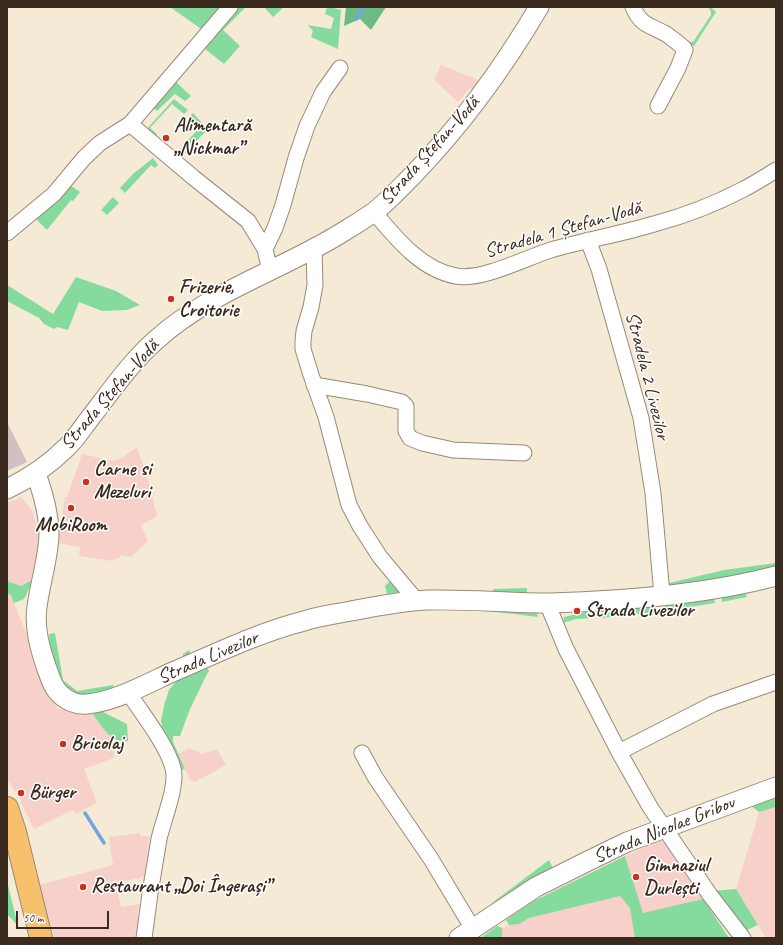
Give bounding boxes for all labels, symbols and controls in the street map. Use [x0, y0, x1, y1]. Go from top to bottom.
street label: Strada Ștefan-Vodă [375, 92, 485, 210]
place label: Alimentară „Nickmar” [174, 114, 251, 161]
marker: Alimentară „Nickmar” [161, 133, 171, 143]
street label: Stradela 1 Ștefan-Vodă [482, 196, 644, 264]
place label: Frizerie, Croitorie [179, 276, 239, 323]
marker: Frizerie, Croitorie [166, 294, 176, 304]
street label: Stradela 2 Livezilor [620, 310, 674, 442]
street label: Strada Ștefan-Vodă [56, 335, 164, 455]
place label: Carne si Mezeluri [94, 458, 151, 505]
marker: Carne si Mezeluri [81, 477, 91, 487]
marker: MobiRoom [66, 503, 76, 513]
place label: MobiRoom [35, 514, 107, 538]
place label: Strada Livezilor [585, 599, 693, 623]
marker: Strada Livezilor [572, 606, 582, 616]
street label: Strada Livezilor [154, 626, 262, 690]
place label: Bricolaj [71, 732, 123, 756]
marker: Bricolaj [58, 739, 68, 749]
place label: Bürger [29, 781, 75, 805]
marker: Bürger [16, 788, 26, 798]
street label: Strada Nicolae Gribov [590, 791, 738, 869]
place label: Gimnaziul Durlești [644, 854, 708, 901]
marker: Gimnaziul Durlești [631, 872, 641, 882]
place label: Restaurant „Doi Îngerași” [91, 875, 270, 899]
marker: Restaurant „Doi Îngerași” [78, 882, 88, 892]
scale bar [18, 903, 111, 929]
text: 50 m [23, 910, 43, 926]

